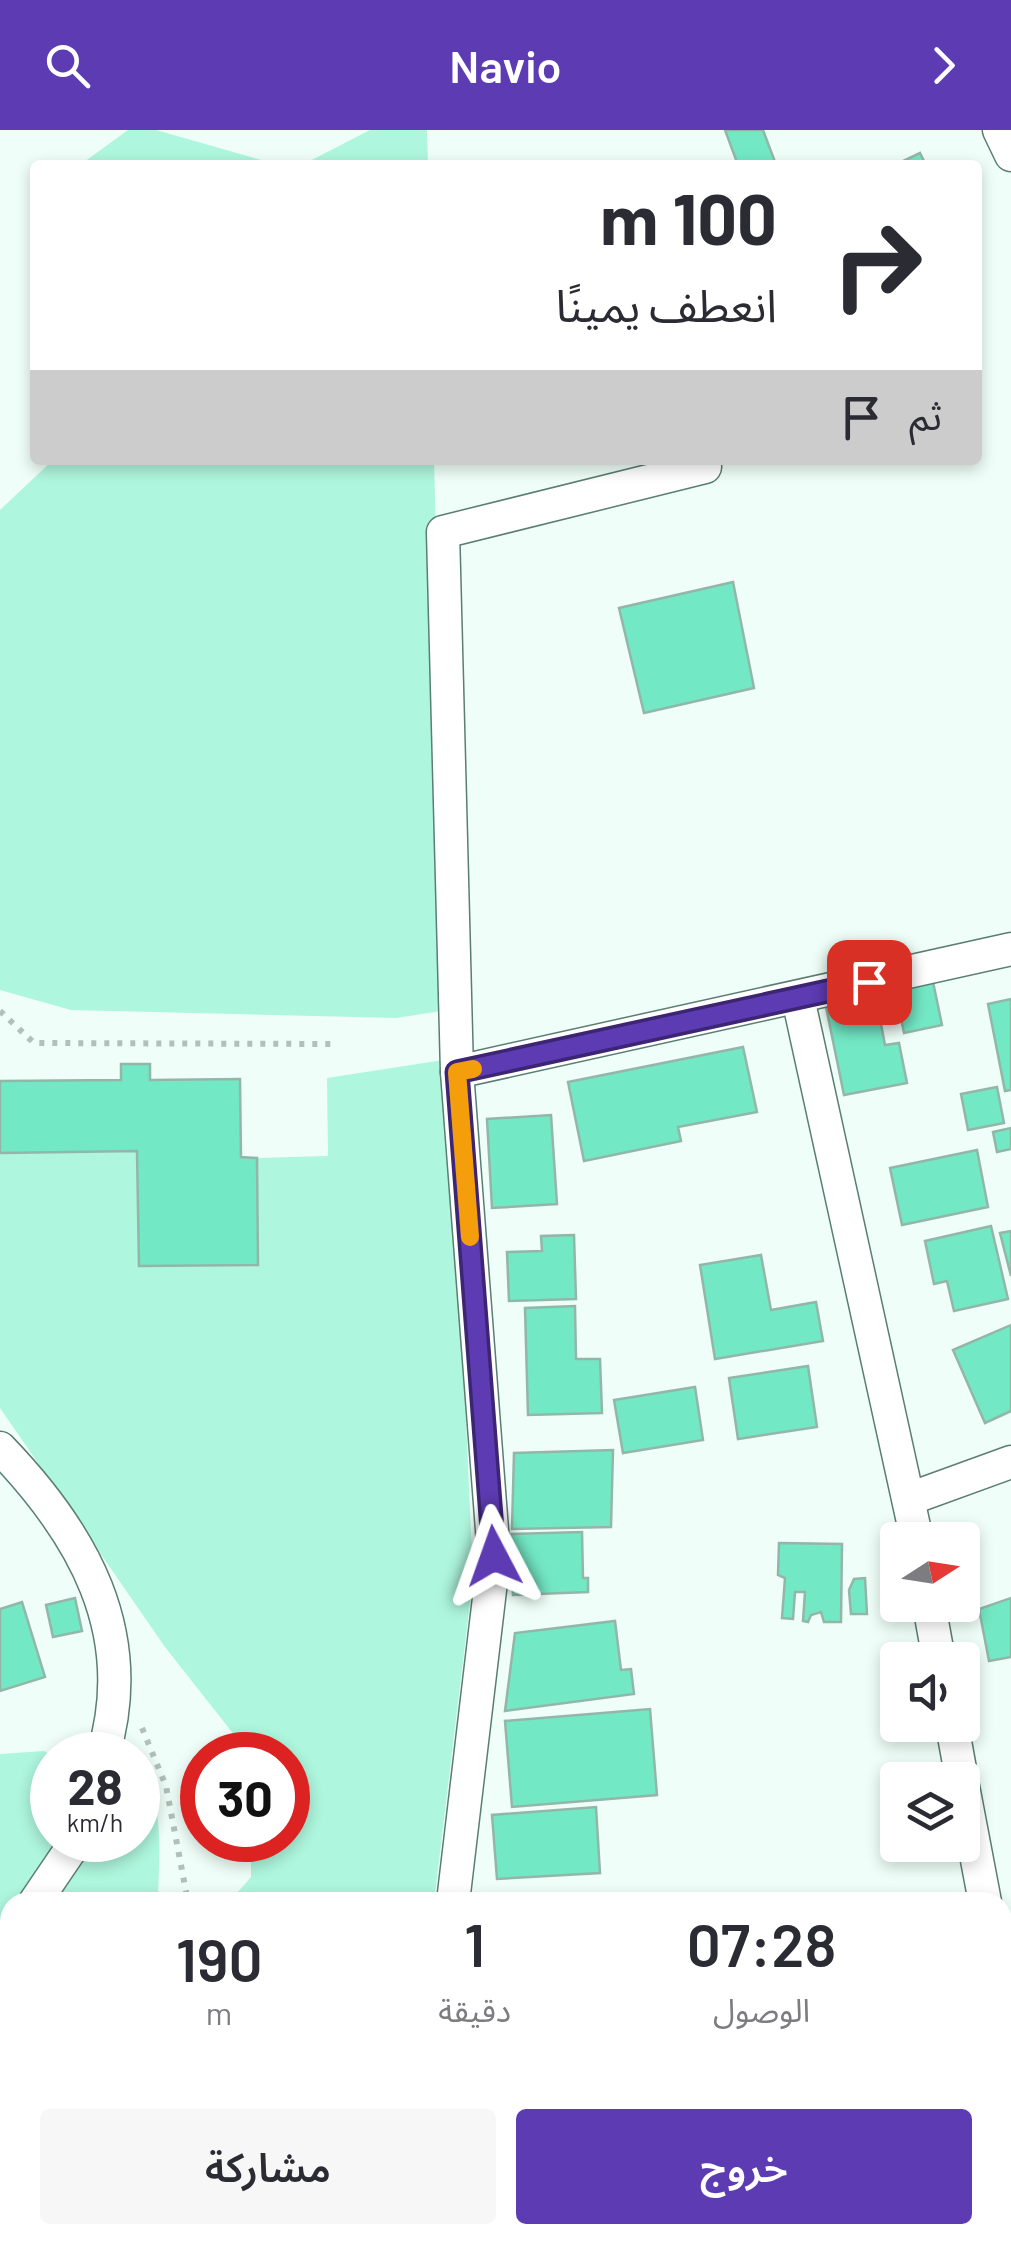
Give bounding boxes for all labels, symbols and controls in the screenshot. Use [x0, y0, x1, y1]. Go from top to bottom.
icon: search [40, 38, 95, 93]
text: Navio [449, 38, 562, 92]
icon: forward [916, 38, 971, 93]
text: 100 m [600, 175, 777, 259]
icon: right [812, 200, 942, 330]
text: انعطف يمينًا [556, 277, 777, 331]
icon: arrive [834, 390, 889, 445]
text: ثم [909, 392, 942, 438]
pin [827, 940, 912, 1025]
icon: arrive [842, 955, 897, 1010]
position arrow [442, 1504, 546, 1608]
north arrow [880, 1522, 980, 1622]
map controls [880, 1522, 980, 1862]
button: sound [880, 1642, 980, 1742]
speed limit sign: 30 [180, 1732, 310, 1862]
text: 28 [67, 1755, 123, 1815]
button: layers [880, 1762, 980, 1862]
text: km/h [67, 1807, 123, 1837]
text: 1 [464, 1907, 485, 1979]
text: 07:28 [687, 1907, 836, 1979]
text: 190 [176, 1922, 263, 1994]
text: دقيقة [438, 1990, 511, 2028]
text: الوصول [713, 1990, 810, 2028]
text: m [206, 1993, 232, 2031]
button: مشاركة [40, 2109, 496, 2224]
button: خروج [516, 2109, 972, 2224]

